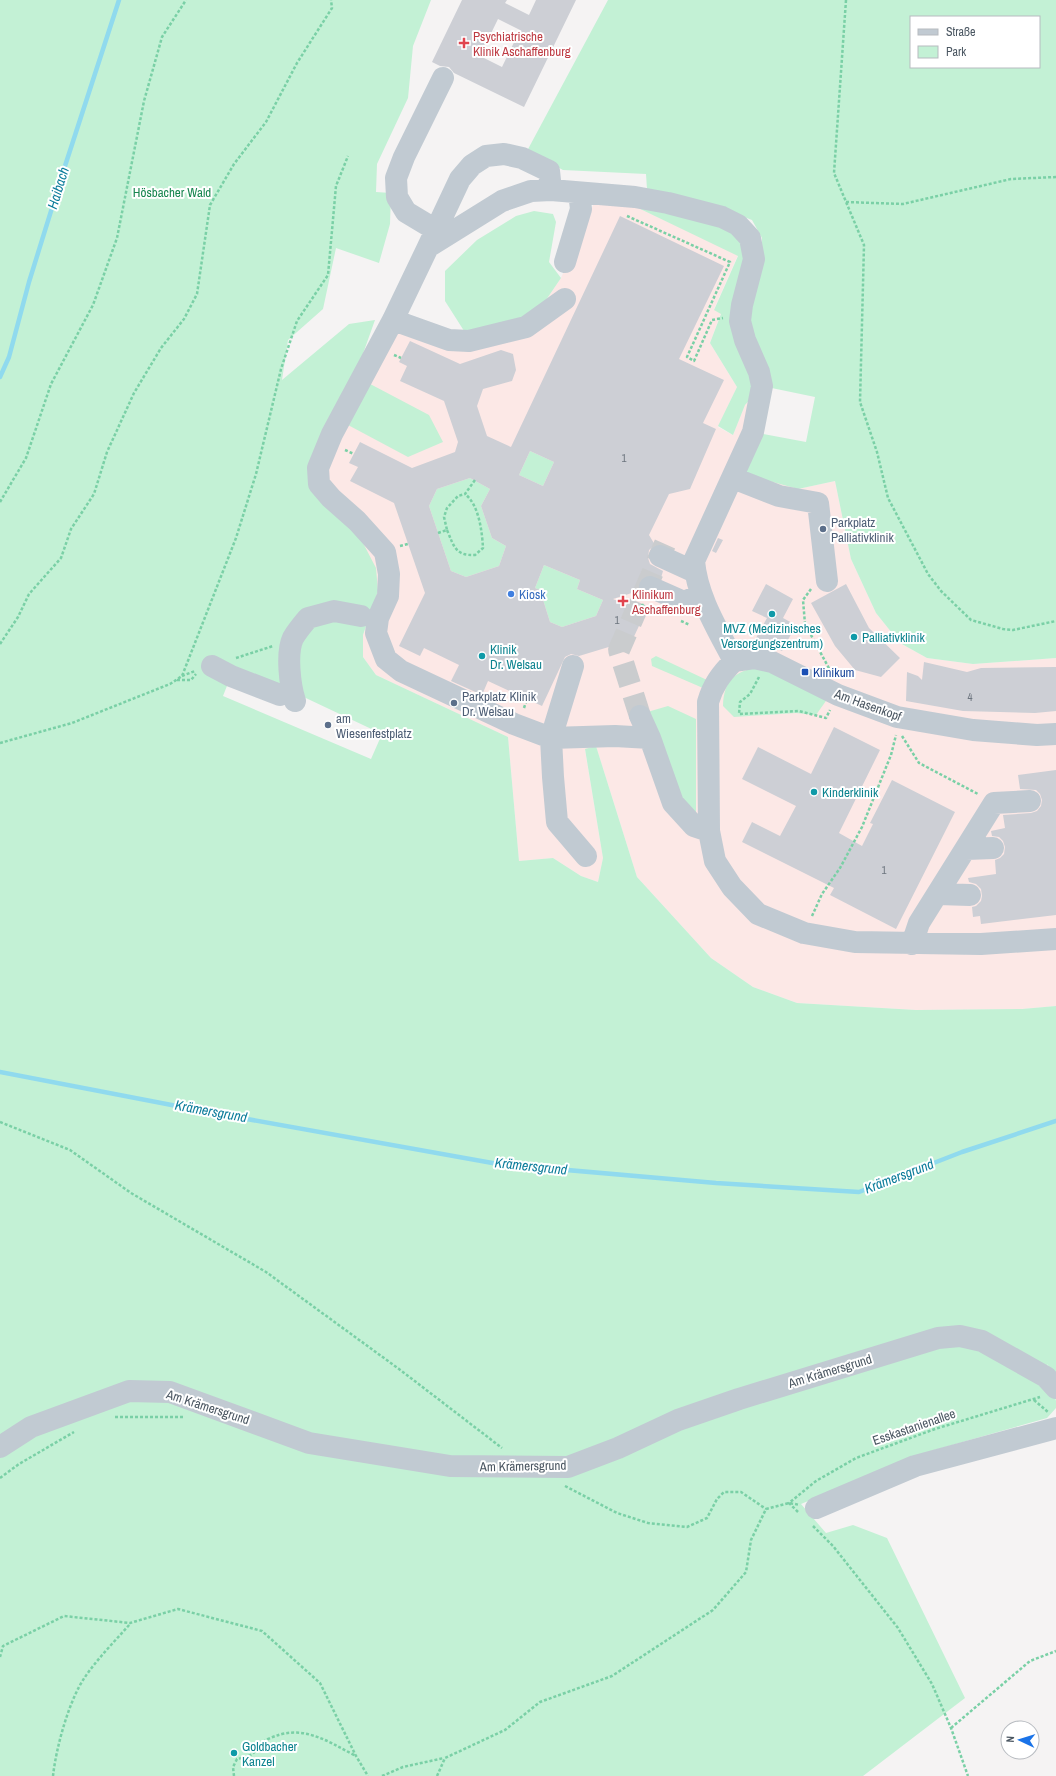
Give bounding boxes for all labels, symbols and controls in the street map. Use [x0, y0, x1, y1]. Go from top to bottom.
legend [910, 16, 1040, 68]
text: Straße [946, 24, 976, 40]
place label: Psychiatrische Klinik Aschaffenburg [473, 28, 571, 60]
marker: Psychiatrische Klinik Aschaffenburg [458, 37, 470, 49]
text: Park [946, 44, 966, 60]
water label: Haibach [43, 165, 73, 211]
park label: Hösbacher Wald [133, 184, 211, 201]
house number: 1 [621, 451, 627, 465]
place label: Parkplatz Palliativklinik [831, 514, 894, 546]
marker: Parkplatz Palliativklinik [818, 524, 828, 534]
place label: Kiosk [519, 586, 546, 603]
place label: Klinikum Aschaffenburg [631, 586, 701, 618]
marker: Kiosk [506, 589, 516, 599]
marker: Klinikum Aschaffenburg [617, 595, 629, 607]
marker: MVZ (Medizinisches Versorgungszentrum) [767, 609, 777, 619]
house number: 1 [614, 613, 620, 627]
place label: MVZ (Medizinisches Versorgungszentrum) [721, 620, 823, 652]
place label: Palliativklinik [862, 629, 925, 646]
marker: Palliativklinik [849, 632, 859, 642]
place label: Klinik Dr. Welsau [490, 641, 542, 673]
marker: Klinik Dr. Welsau [477, 651, 487, 661]
place label: Klinikum [813, 664, 855, 681]
marker: Klinikum [800, 667, 810, 677]
street label: Am Hasenkopf [831, 685, 904, 725]
place label: Parkplatz Klinik Dr. Welsau [462, 688, 537, 720]
house number: 4 [967, 690, 973, 704]
marker: Parkplatz Klinik Dr. Welsau [449, 698, 459, 708]
place label: am Wiesenfestplatz [336, 710, 412, 742]
marker: am Wiesenfestplatz [323, 720, 333, 730]
place label: Kinderklinik [822, 784, 879, 801]
marker: Kinderklinik [809, 787, 819, 797]
house number: 1 [881, 863, 887, 877]
water label: Krämersgrund [174, 1096, 249, 1126]
water label: Krämersgrund [494, 1153, 569, 1179]
water label: Krämersgrund [862, 1154, 937, 1197]
street label: Am Krämersgrund [785, 1350, 874, 1392]
street label: Am Krämersgrund [163, 1385, 252, 1428]
street label: Esskastanienallee [870, 1405, 958, 1449]
street label: Am Krämersgrund [479, 1457, 566, 1475]
north arrow [1000, 1720, 1040, 1760]
text: N [1003, 1736, 1017, 1743]
place label: Goldbacher Kanzel [242, 1738, 298, 1770]
marker: Goldbacher Kanzel [229, 1748, 239, 1758]

